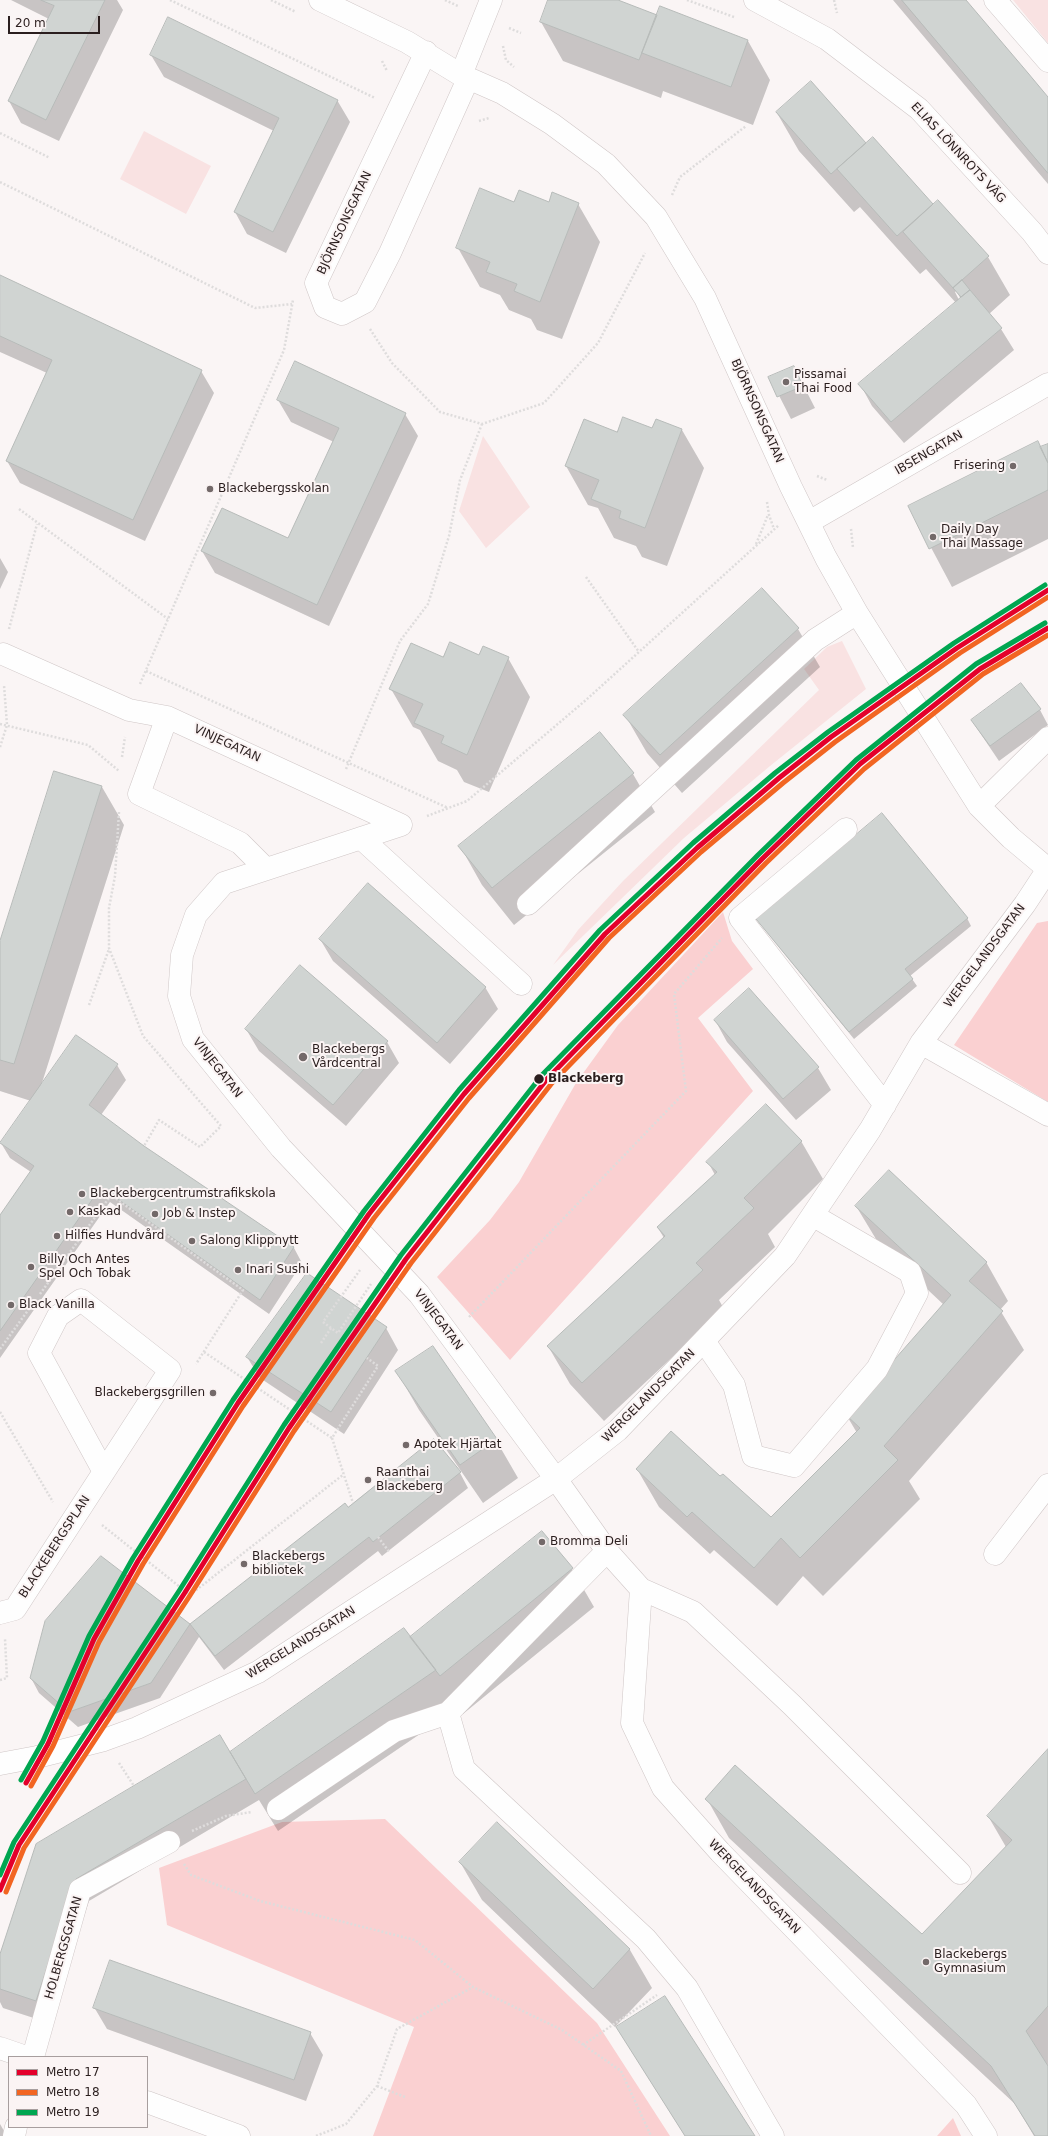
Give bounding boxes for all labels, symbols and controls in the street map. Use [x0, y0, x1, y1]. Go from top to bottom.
scale bar [10, 8, 102, 34]
text: 20 m [15, 16, 46, 30]
street label: ELIAS LÖNNROTS VÄG [908, 100, 1008, 206]
street label: BJÖRNSONSGATAN [315, 169, 375, 277]
street label: BJÖRNSONSGATAN [728, 357, 786, 465]
place label: Pissamai Thai Food [794, 368, 852, 396]
marker: Pissamai Thai Food [781, 377, 791, 387]
street label: IBSENGATAN [893, 428, 965, 478]
place label: Frisering [954, 459, 1005, 473]
marker: Frisering [1008, 461, 1018, 471]
place label: Blackebergsskolan [218, 482, 329, 496]
marker: Blackebergsskolan [205, 484, 215, 494]
place label: Daily Day Thai Massage [941, 523, 1023, 551]
marker: Daily Day Thai Massage [928, 532, 938, 542]
street label: VINJEGATAN [191, 722, 263, 766]
street label: WERGELANDSGATAN [941, 901, 1029, 1011]
street label: VINJEGATAN [189, 1035, 245, 1101]
place label: Blackebergs Vårdcentral [312, 1043, 385, 1071]
marker: Blackebergs Vårdcentral [297, 1051, 309, 1063]
marker: Blackeberg [532, 1072, 546, 1086]
place label: Blackeberg [548, 1072, 624, 1086]
place label: Blackebergcentrumstrafikskola [90, 1187, 276, 1201]
marker: Blackebergcentrumstrafikskola [77, 1189, 87, 1199]
place label: Kaskad [78, 1205, 121, 1219]
marker: Kaskad [65, 1207, 75, 1217]
place label: Job & Instep [163, 1207, 236, 1221]
marker: Job & Instep [150, 1209, 160, 1219]
place label: Hilfies Hundvård [65, 1229, 164, 1243]
marker: Hilfies Hundvård [52, 1231, 62, 1241]
place label: Salong Klippnytt [200, 1234, 299, 1248]
marker: Salong Klippnytt [187, 1236, 197, 1246]
place label: Billy Och Antes Spel Och Tobak [39, 1253, 131, 1281]
marker: Billy Och Antes Spel Och Tobak [26, 1262, 36, 1272]
place label: Inari Sushi [246, 1263, 309, 1277]
marker: Inari Sushi [233, 1265, 243, 1275]
street label: VINJEGATAN [411, 1287, 465, 1353]
place label: Black Vanilla [19, 1298, 95, 1312]
marker: Black Vanilla [6, 1300, 16, 1310]
street label: WERGELANDSGATAN [599, 1346, 699, 1446]
place label: Blackebergsgrillen [94, 1386, 205, 1400]
marker: Blackebergsgrillen [208, 1388, 218, 1398]
place label: Apotek Hjärtat [414, 1438, 501, 1452]
marker: Apotek Hjärtat [401, 1440, 411, 1450]
place label: Raanthai Blackeberg [376, 1466, 443, 1494]
marker: Raanthai Blackeberg [363, 1475, 373, 1485]
street label: BLACKEBERGSPLAN [16, 1493, 94, 1601]
place label: Bromma Deli [550, 1535, 628, 1549]
marker: Bromma Deli [537, 1537, 547, 1547]
place label: Blackebergs bibliotek [252, 1550, 325, 1578]
marker: Blackebergs bibliotek [239, 1559, 249, 1569]
street label: WERGELANDSGATAN [244, 1604, 358, 1682]
street label: WERGELANDSGATAN [705, 1837, 803, 1937]
street label: HOLBERGSGATAN [42, 1895, 86, 2001]
place label: Blackebergs Gymnasium [934, 1948, 1007, 1976]
marker: Blackebergs Gymnasium [921, 1957, 931, 1967]
legend [8, 2056, 148, 2128]
text: Metro 17 [46, 2065, 100, 2079]
text: Metro 18 [46, 2085, 100, 2099]
text: Metro 19 [46, 2105, 100, 2119]

